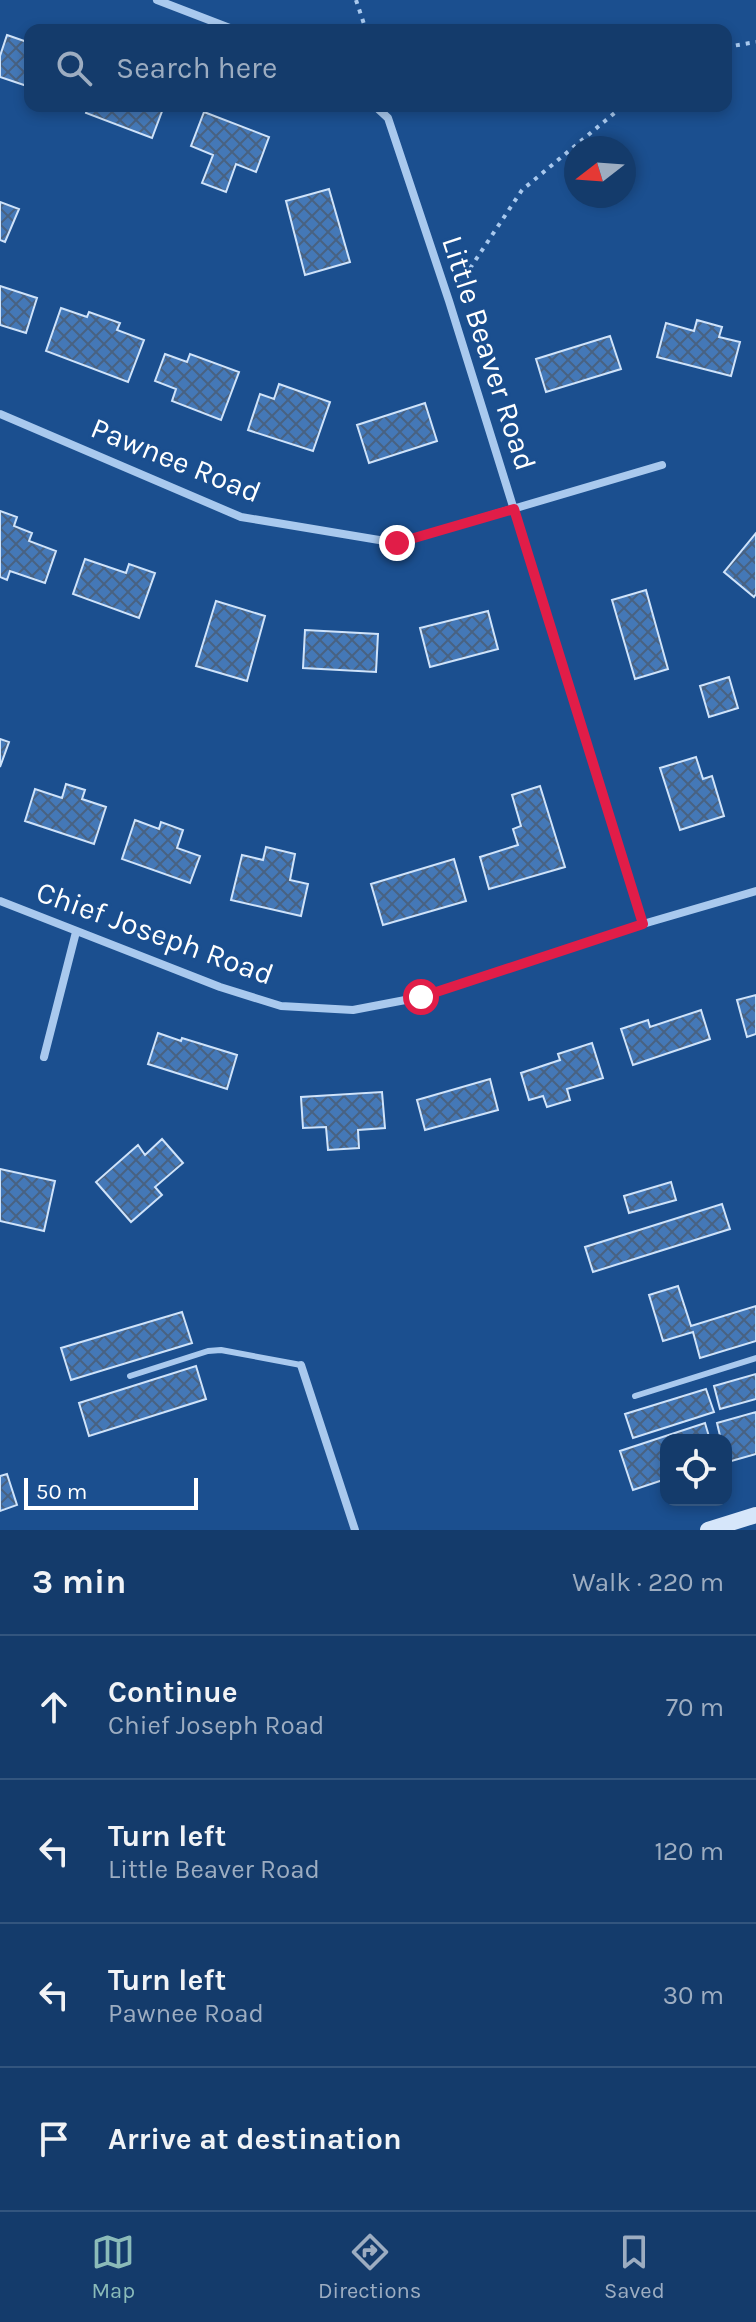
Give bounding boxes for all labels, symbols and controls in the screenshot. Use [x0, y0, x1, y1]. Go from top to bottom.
search box [24, 24, 732, 112]
icon: search [52, 46, 96, 90]
text: Search here [116, 50, 277, 86]
north arrow [564, 136, 636, 208]
street label: Little Beaver Road [434, 231, 544, 475]
street label: Pawnee Road [86, 410, 266, 510]
route end [379, 525, 415, 561]
street label: Chief Joseph Road [31, 873, 279, 993]
route start [403, 979, 439, 1015]
map controls [660, 1434, 732, 1506]
button: locate [660, 1434, 732, 1506]
scale bar [24, 1474, 198, 1510]
text: 50 m [36, 1479, 87, 1505]
text: 3 min [32, 1562, 126, 1602]
text: Walk · 220 m [572, 1567, 724, 1598]
text: Continue [108, 1674, 238, 1710]
icon: ahead [32, 1685, 76, 1729]
text: 70 m [666, 1692, 724, 1723]
text: Chief Joseph Road [108, 1710, 324, 1741]
text: Turn left [108, 1818, 226, 1854]
icon: left [32, 1829, 76, 1873]
text: 120 m [654, 1836, 724, 1867]
text: Little Beaver Road [108, 1854, 320, 1885]
text: Turn left [108, 1962, 226, 1998]
icon: left [32, 1973, 76, 2017]
text: 30 m [663, 1980, 724, 2011]
text: Pawnee Road [108, 1998, 264, 2029]
icon: arrive [32, 2117, 76, 2161]
text: Arrive at destination [108, 2121, 402, 2157]
tab: Map [91, 2230, 135, 2304]
tab: Directions [318, 2230, 421, 2304]
tab: Saved [604, 2230, 665, 2304]

